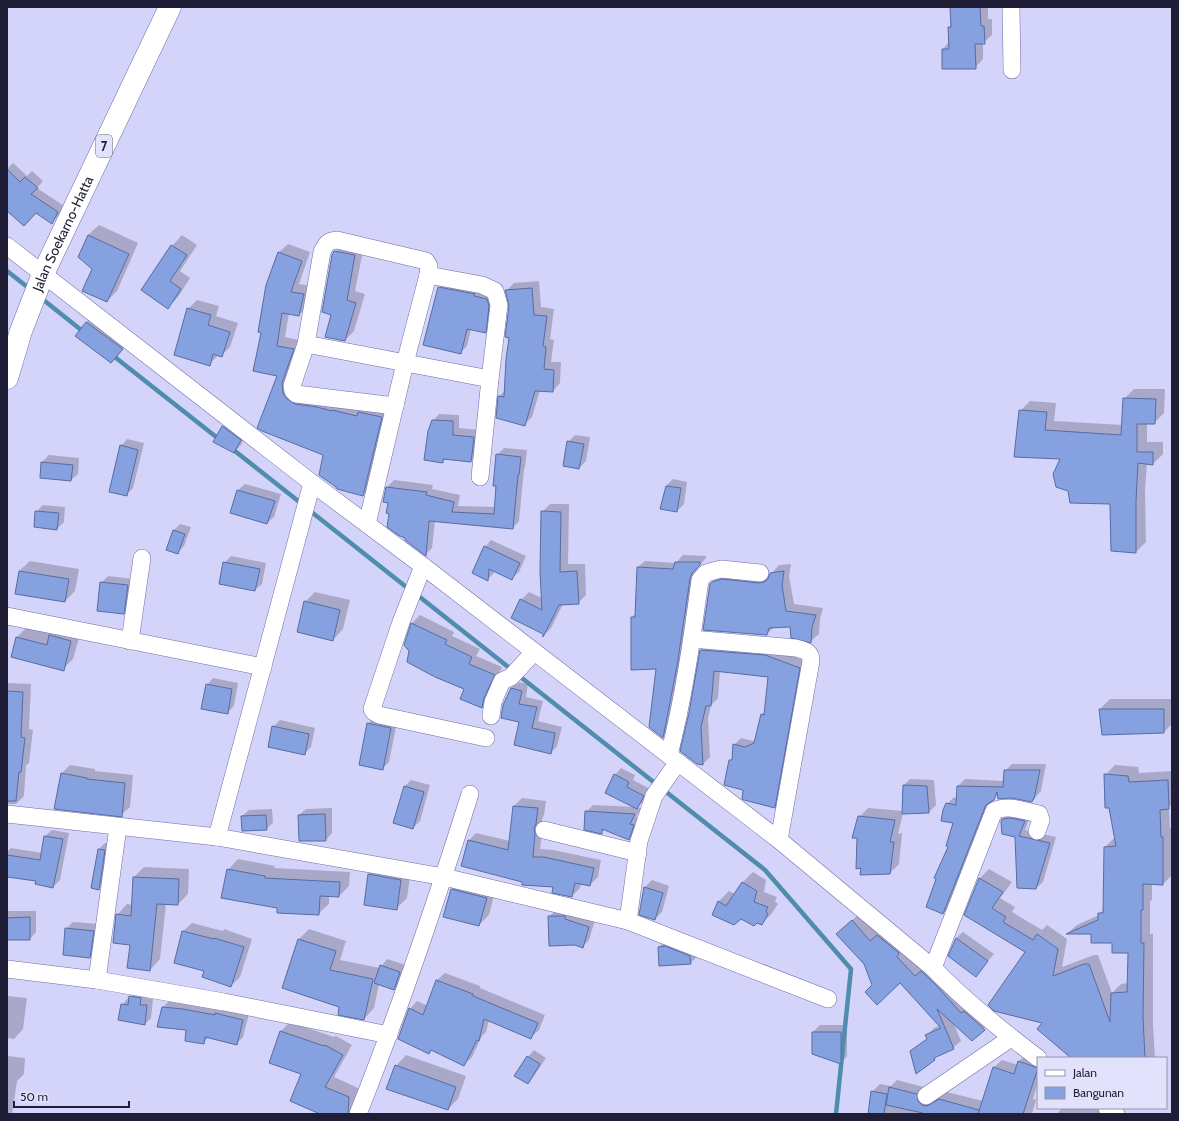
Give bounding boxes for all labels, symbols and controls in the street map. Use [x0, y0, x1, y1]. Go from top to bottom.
road number: 7 [96, 135, 112, 157]
street label: Jalan Soekarno-Hatta [28, 173, 97, 295]
legend [1037, 1057, 1167, 1109]
text: Jalan [1072, 1065, 1097, 1080]
scale bar [14, 1083, 129, 1109]
text: Bangunan [1073, 1085, 1124, 1100]
text: 50 m [20, 1089, 48, 1104]

